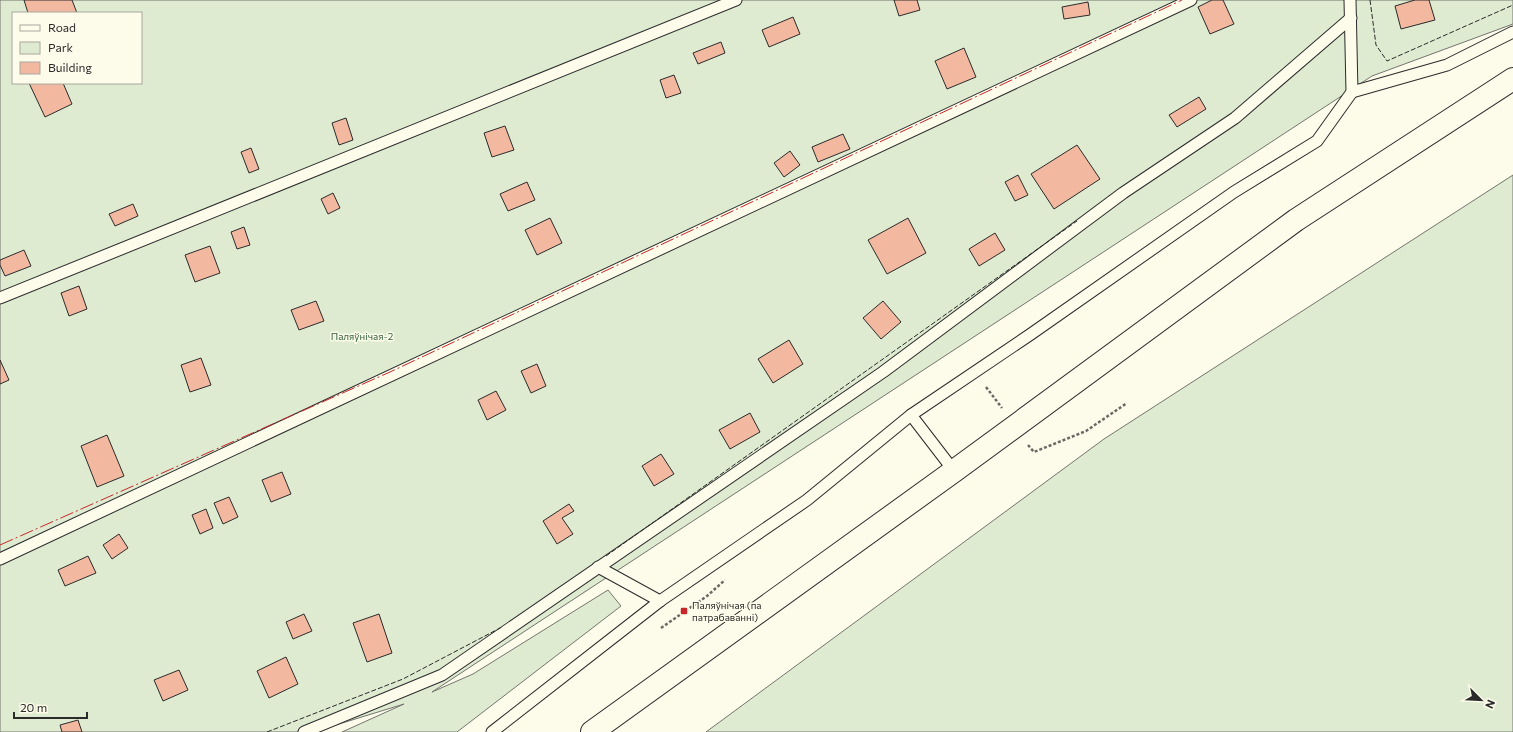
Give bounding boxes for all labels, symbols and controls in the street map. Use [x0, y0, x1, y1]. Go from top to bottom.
legend [12, 12, 142, 84]
text: Road [48, 20, 76, 34]
text: Park [48, 40, 74, 54]
text: Building [48, 60, 92, 74]
park label: Паляўнічая-2 [331, 330, 394, 342]
place label: Паляўнічая (па патрабаванні) [692, 599, 762, 623]
marker: Паляўнічая (па патрабаванні) [679, 606, 689, 616]
north arrow [1461, 680, 1501, 720]
scale bar [14, 694, 87, 720]
text: N [1483, 698, 1498, 711]
text: 20 m [20, 700, 47, 714]

